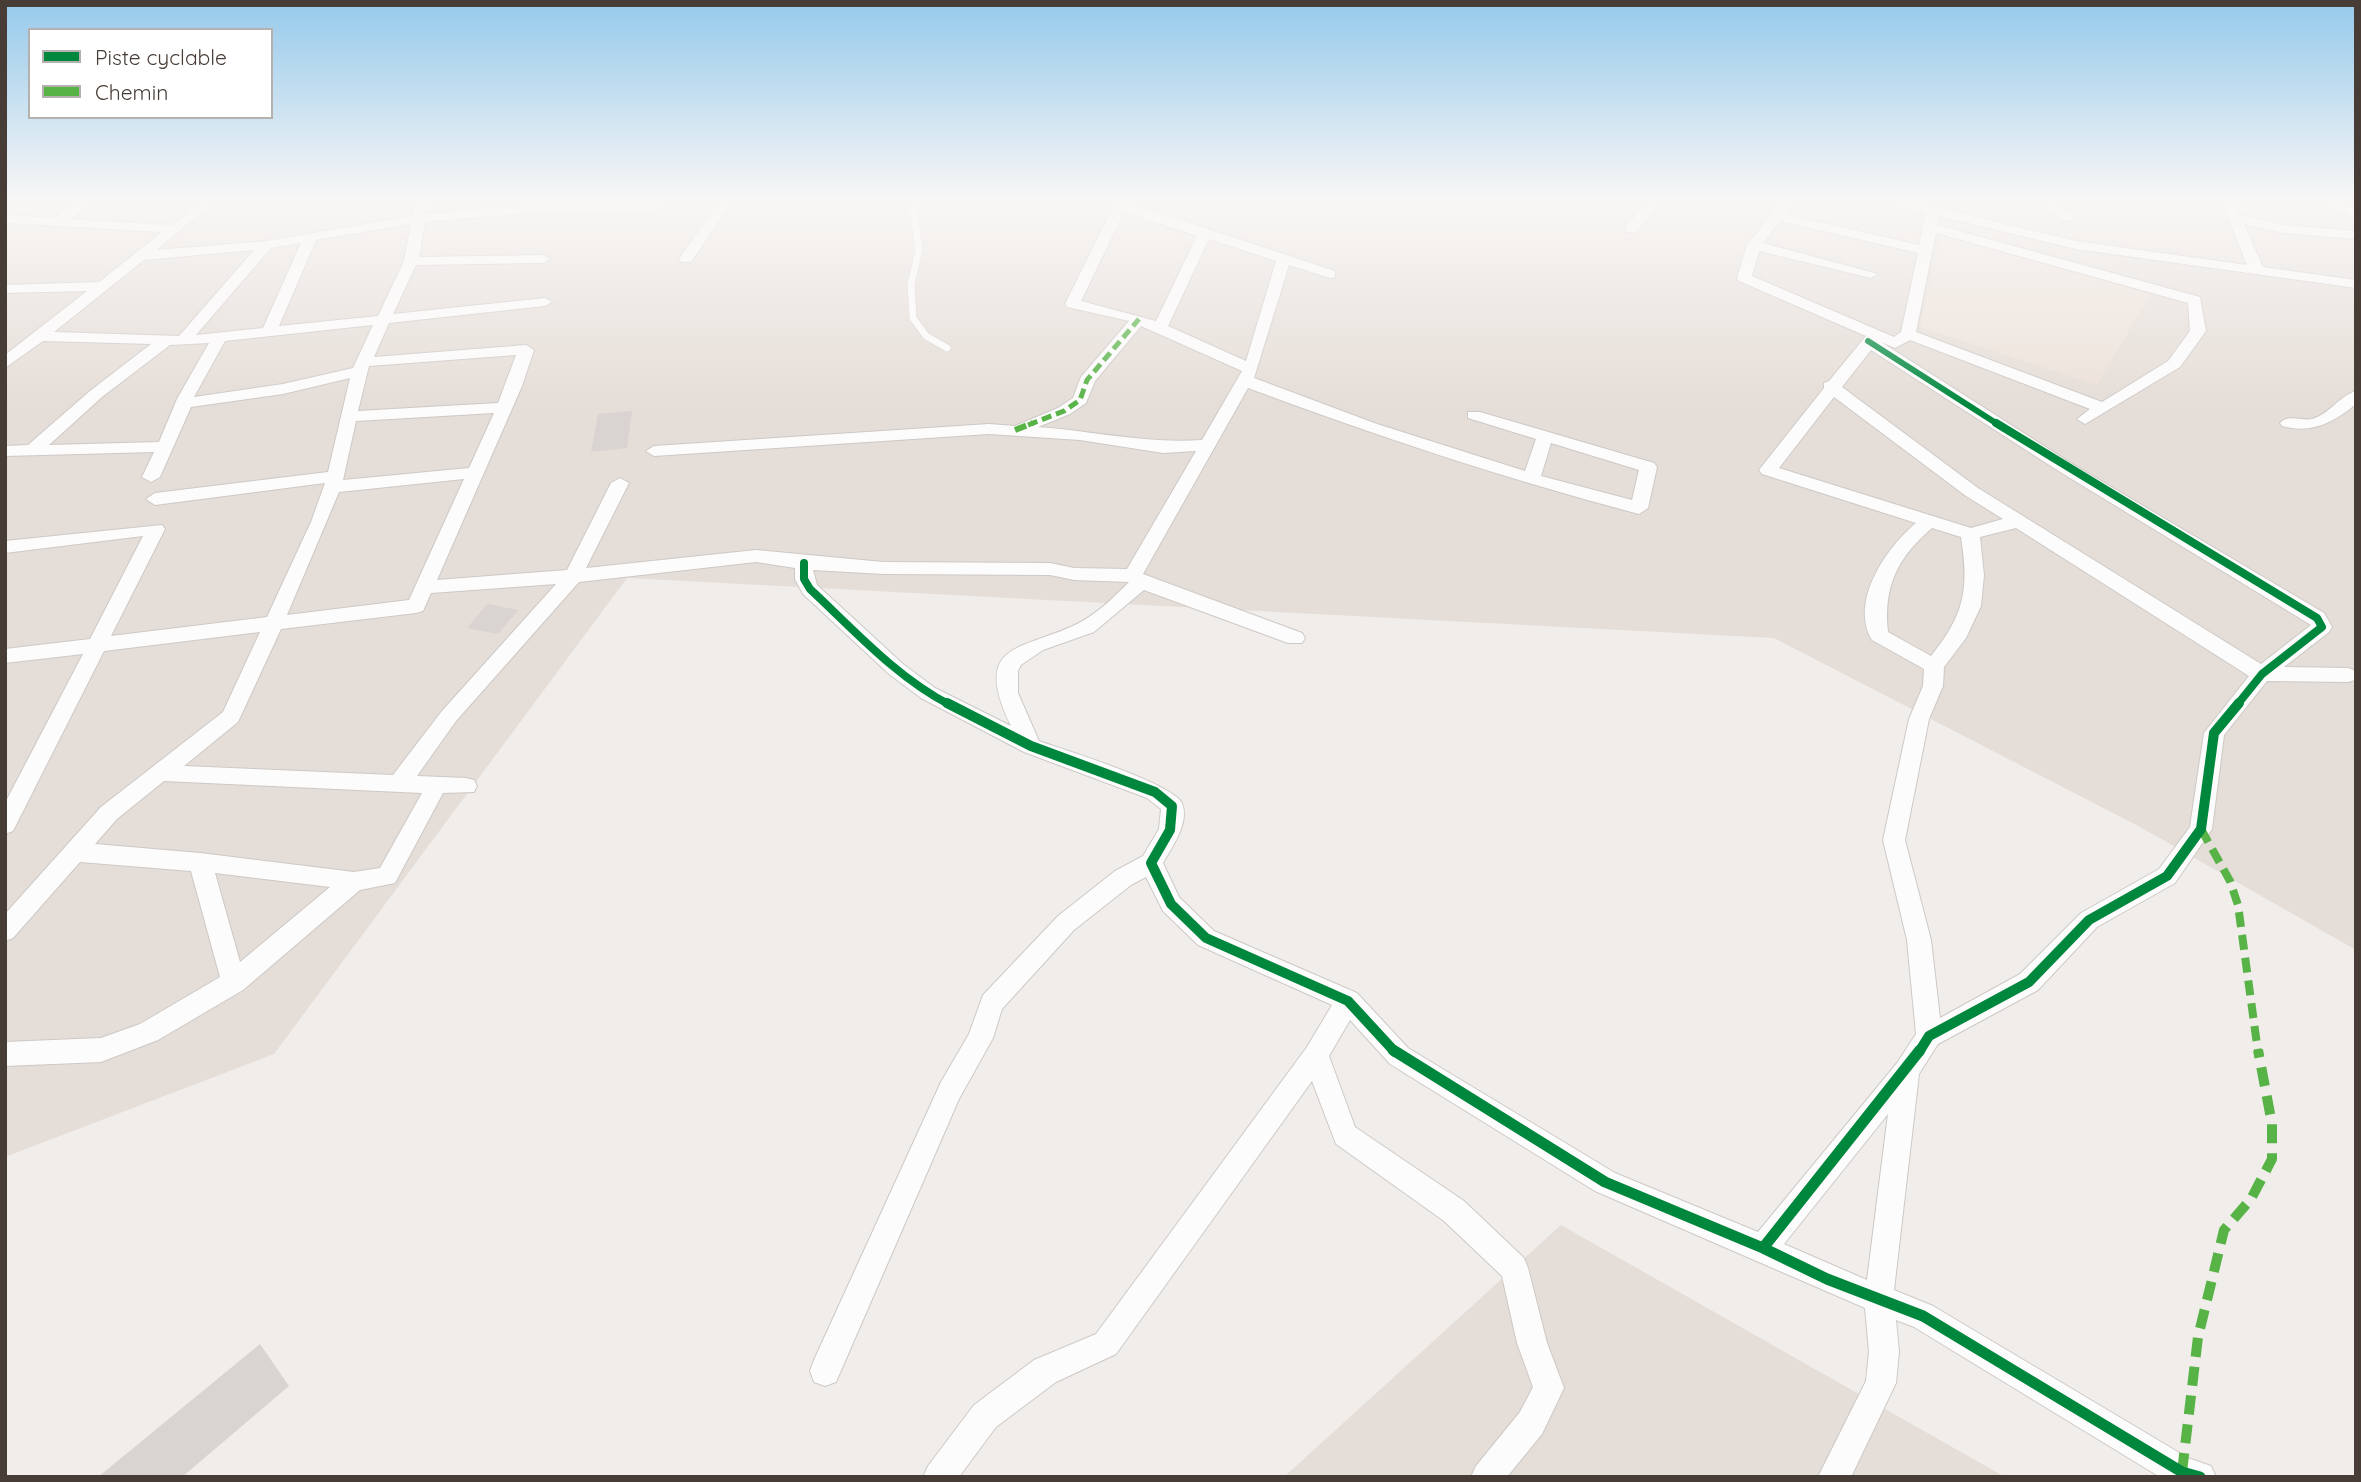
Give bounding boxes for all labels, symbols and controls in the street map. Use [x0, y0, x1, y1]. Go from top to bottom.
legend [28, 28, 273, 119]
text: Piste cyclable [95, 44, 227, 70]
text: Chemin [95, 79, 168, 105]

